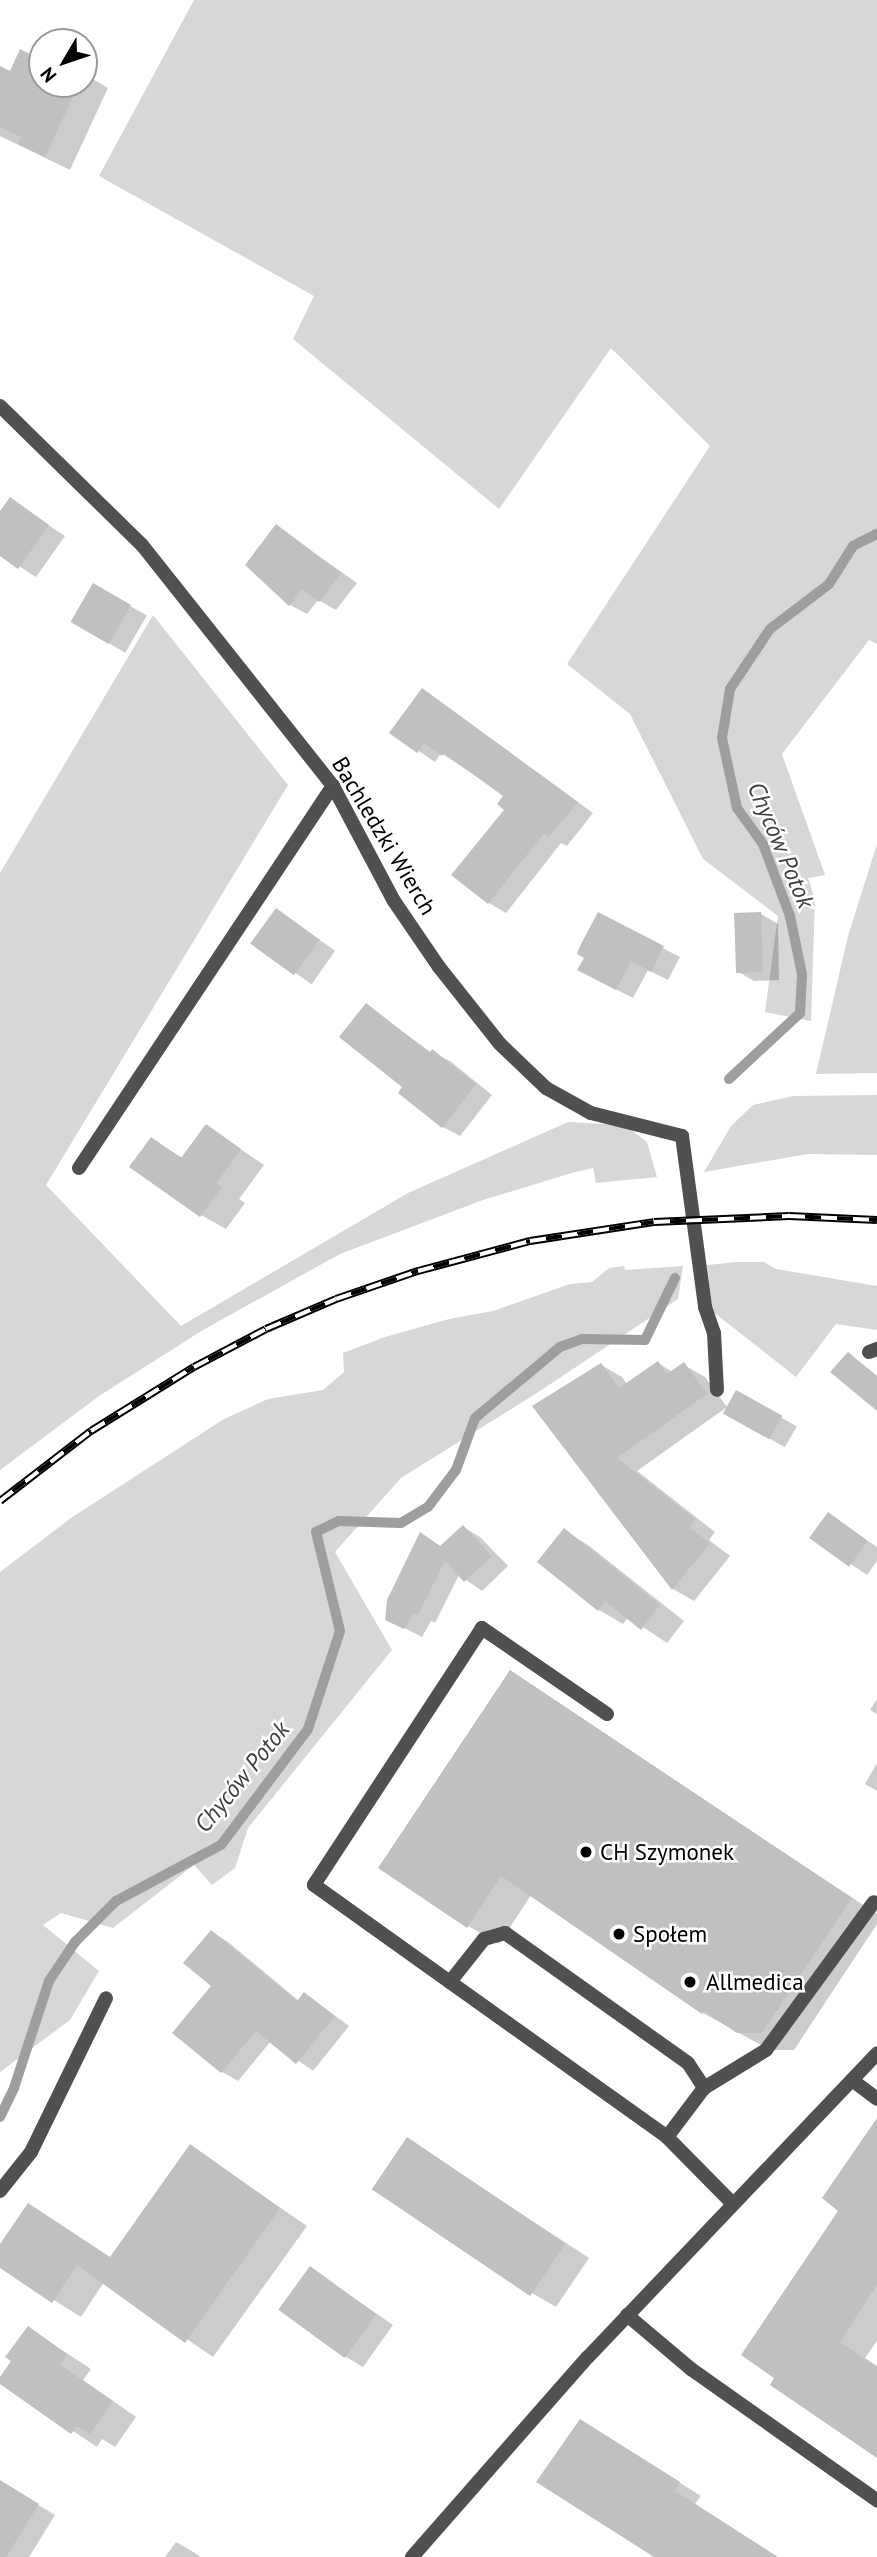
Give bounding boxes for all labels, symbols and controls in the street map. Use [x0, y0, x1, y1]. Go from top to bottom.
north arrow [28, 28, 98, 98]
text: N [35, 63, 61, 87]
street label: Bachledzki Wierch [326, 752, 442, 920]
water label: Chyców Potok [741, 777, 821, 913]
water label: Chyców Potok [188, 1716, 296, 1838]
place label: CH Szymonek [600, 1838, 734, 1866]
marker: CH Szymonek [578, 1844, 594, 1860]
place label: Społem [633, 1920, 707, 1948]
marker: Społem [611, 1926, 627, 1942]
place label: Allmedica [706, 1968, 804, 1996]
marker: Allmedica [680, 1972, 700, 1992]

